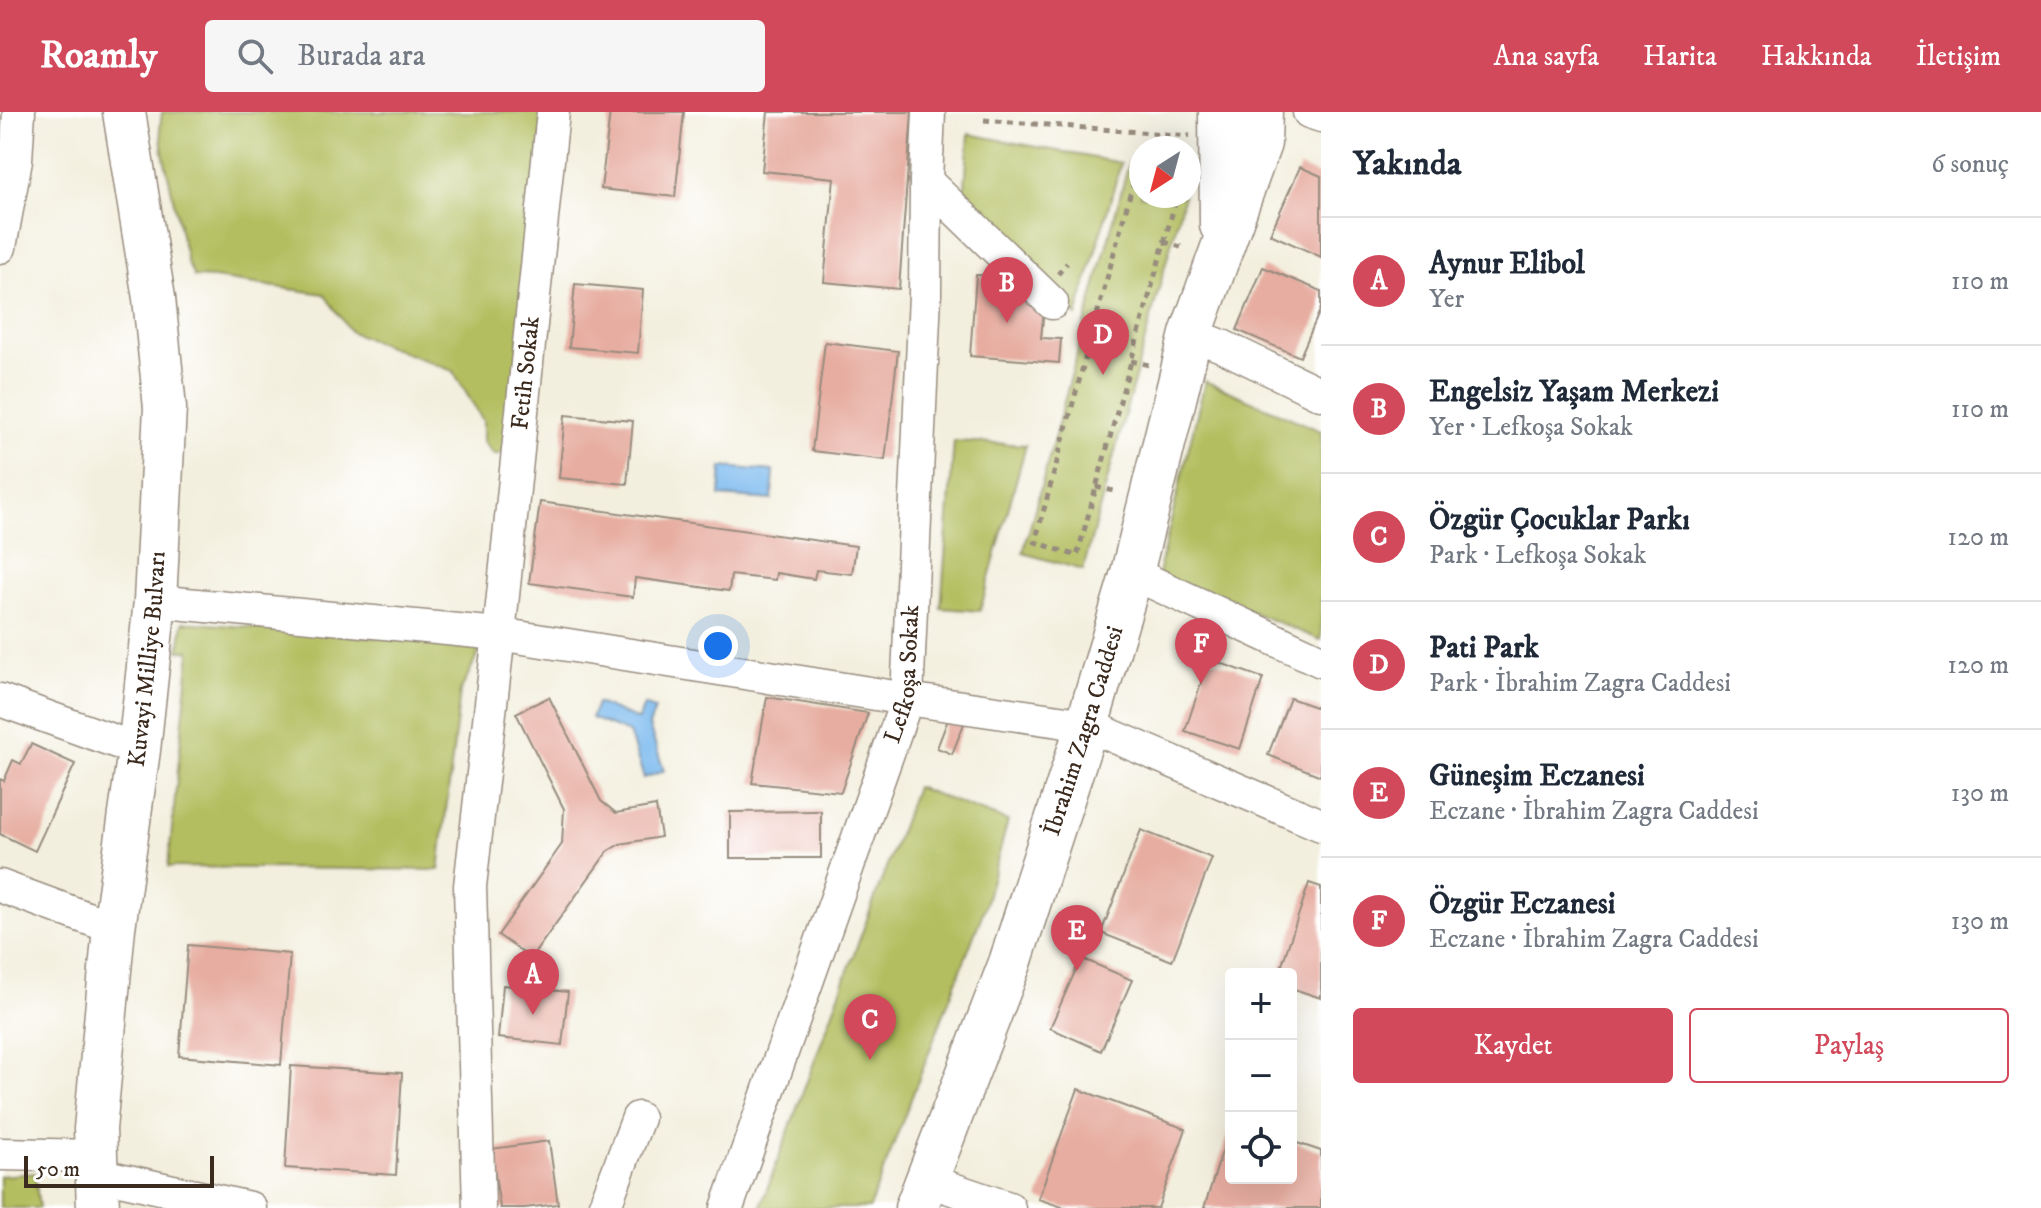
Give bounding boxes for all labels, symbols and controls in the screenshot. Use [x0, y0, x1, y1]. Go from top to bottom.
search box [205, 20, 765, 92]
text: Roamly [40, 32, 157, 80]
icon: search [233, 34, 277, 78]
text: Burada ara [297, 38, 425, 75]
text: Ana sayfa [1493, 39, 1599, 74]
text: Harita [1643, 39, 1717, 74]
text: Hakkında [1761, 39, 1872, 74]
text: İletişim [1916, 39, 2001, 74]
north arrow [1129, 136, 1201, 208]
text: Yakında [1353, 143, 1461, 185]
text: 6 sonuç [1931, 148, 2009, 181]
text: Aynur Elibol [1429, 246, 1585, 283]
pin: B [981, 257, 1033, 323]
text: A [1371, 265, 1387, 298]
text: 110 m [1951, 265, 2009, 298]
text: Yer [1429, 283, 1464, 316]
pin: D [1077, 309, 1129, 375]
street label: Fetih Sokak [505, 315, 547, 431]
text: Engelsiz Yaşam Merkezi [1429, 374, 1719, 411]
text: B [1371, 393, 1387, 426]
text: 110 m [1951, 393, 2009, 426]
text: Yer · Lefkoşa Sokak [1429, 411, 1633, 444]
text: Özgür Çocuklar Parkı [1429, 502, 1690, 539]
text: C [1370, 521, 1388, 554]
text: 120 m [1948, 521, 2009, 554]
text: Park · Lefkoşa Sokak [1429, 539, 1646, 572]
street label: Kuvayi Milliye Bulvarı [122, 551, 173, 769]
street label: Lefkoşa Sokak [878, 604, 926, 747]
pin: F [1175, 618, 1227, 684]
street label: İbrahim Zagra Caddesi [1036, 622, 1130, 840]
your location [698, 626, 738, 666]
text: Pati Park [1429, 630, 1539, 667]
text: D [1369, 649, 1389, 682]
text: 120 m [1948, 649, 2009, 682]
text: Park · İbrahim Zagra Caddesi [1429, 667, 1731, 700]
text: Güneşim Eczanesi [1429, 758, 1645, 795]
text: E [1370, 777, 1388, 810]
text: 130 m [1951, 777, 2009, 810]
text: Eczane · İbrahim Zagra Caddesi [1429, 795, 1759, 828]
text: Özgür Eczanesi [1429, 886, 1616, 923]
pin: E [1051, 905, 1103, 971]
text: F [1371, 905, 1387, 938]
text: 130 m [1951, 905, 2009, 938]
text: Eczane · İbrahim Zagra Caddesi [1429, 923, 1759, 956]
pin: A [507, 949, 559, 1015]
map controls [1225, 968, 1297, 1184]
button: + [1225, 968, 1297, 1040]
pin: C [844, 994, 896, 1060]
button: Kaydet [1353, 1008, 1673, 1083]
button: Paylaş [1689, 1008, 2009, 1083]
button: − [1225, 1040, 1297, 1112]
button: locate [1225, 1112, 1297, 1184]
scale bar [24, 1152, 214, 1188]
text: 50 m [36, 1156, 80, 1183]

